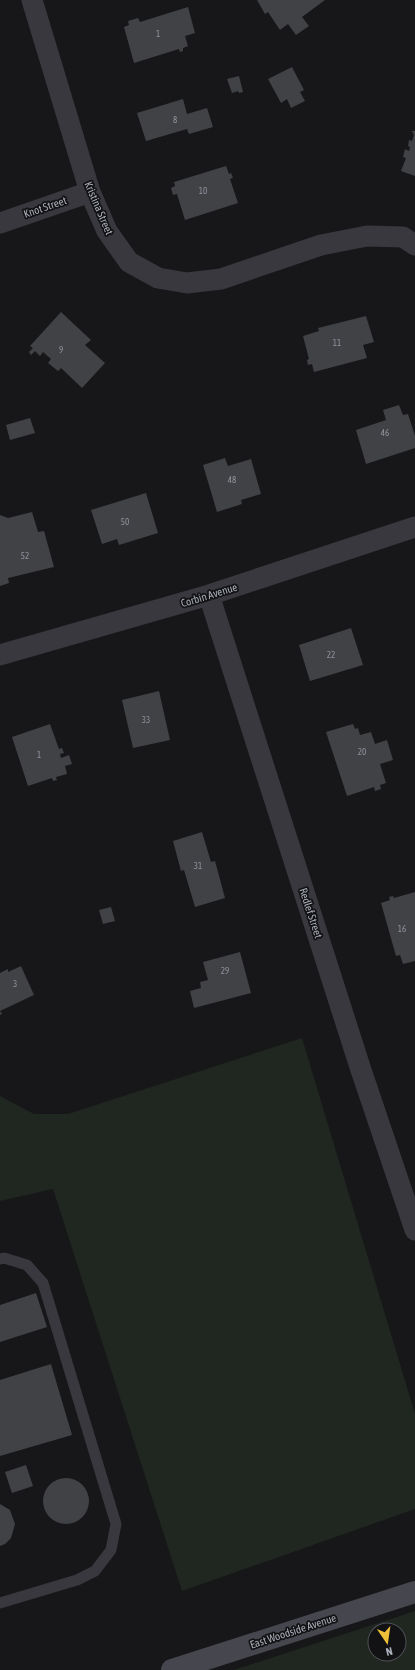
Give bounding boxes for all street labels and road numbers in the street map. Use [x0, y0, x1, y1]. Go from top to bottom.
street label: Kristina Street [82, 179, 116, 237]
street label: Knot Street [22, 194, 68, 220]
street label: Corbin Avenue [179, 581, 239, 609]
street label: Redlef Street [297, 886, 325, 940]
street label: East Woodside Avenue [248, 1611, 338, 1651]

